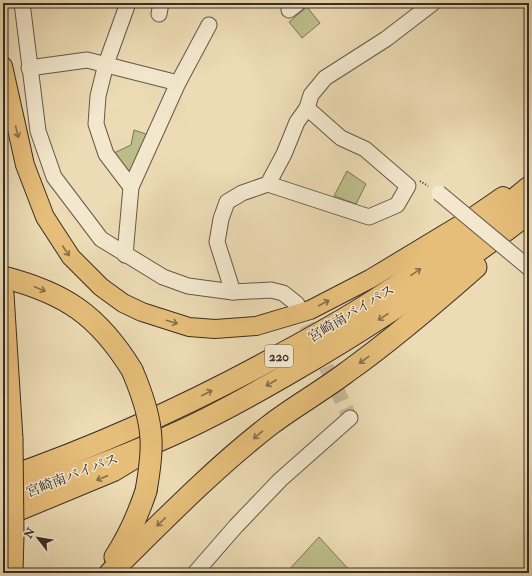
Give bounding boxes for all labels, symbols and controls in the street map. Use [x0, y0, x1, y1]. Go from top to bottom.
one-way arrow [13, 125, 21, 138]
one-way arrow [62, 245, 70, 256]
one-way arrow [410, 268, 421, 276]
street label: 宮崎南バイパス [305, 281, 398, 346]
one-way arrow [34, 285, 46, 293]
one-way arrow [318, 299, 330, 306]
one-way arrow [377, 313, 389, 321]
one-way arrow [165, 319, 178, 326]
road number: 220 [265, 345, 293, 367]
one-way arrow [358, 356, 369, 364]
one-way arrow [266, 380, 278, 388]
one-way arrow [200, 389, 212, 396]
one-way arrow [253, 431, 263, 440]
street label: 宮崎南バイパス [24, 450, 121, 501]
one-way arrow [96, 474, 108, 482]
one-way arrow [156, 517, 166, 527]
north arrow [18, 518, 58, 558]
text: N [21, 525, 39, 542]

